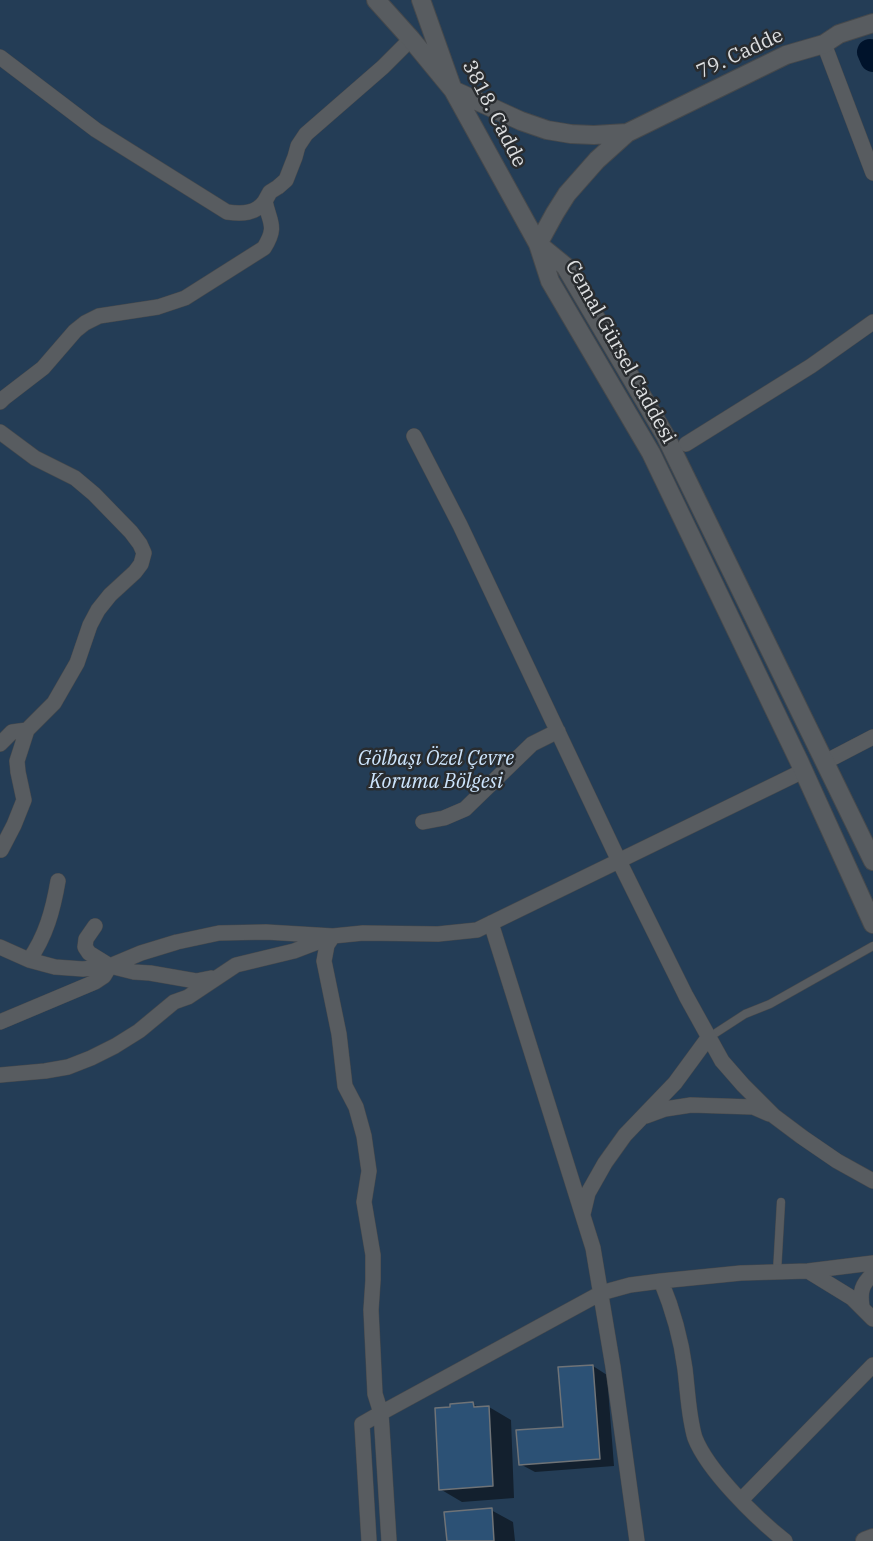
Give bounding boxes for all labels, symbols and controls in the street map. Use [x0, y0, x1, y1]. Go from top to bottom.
street label: 79. Cadde [693, 24, 787, 84]
street label: 3818. Cadde [457, 57, 531, 171]
street label: Cemal Gürsel Caddesi [560, 256, 680, 448]
park label: Gölbaşı Özel Çevre Koruma Bölgesi [358, 747, 514, 794]

